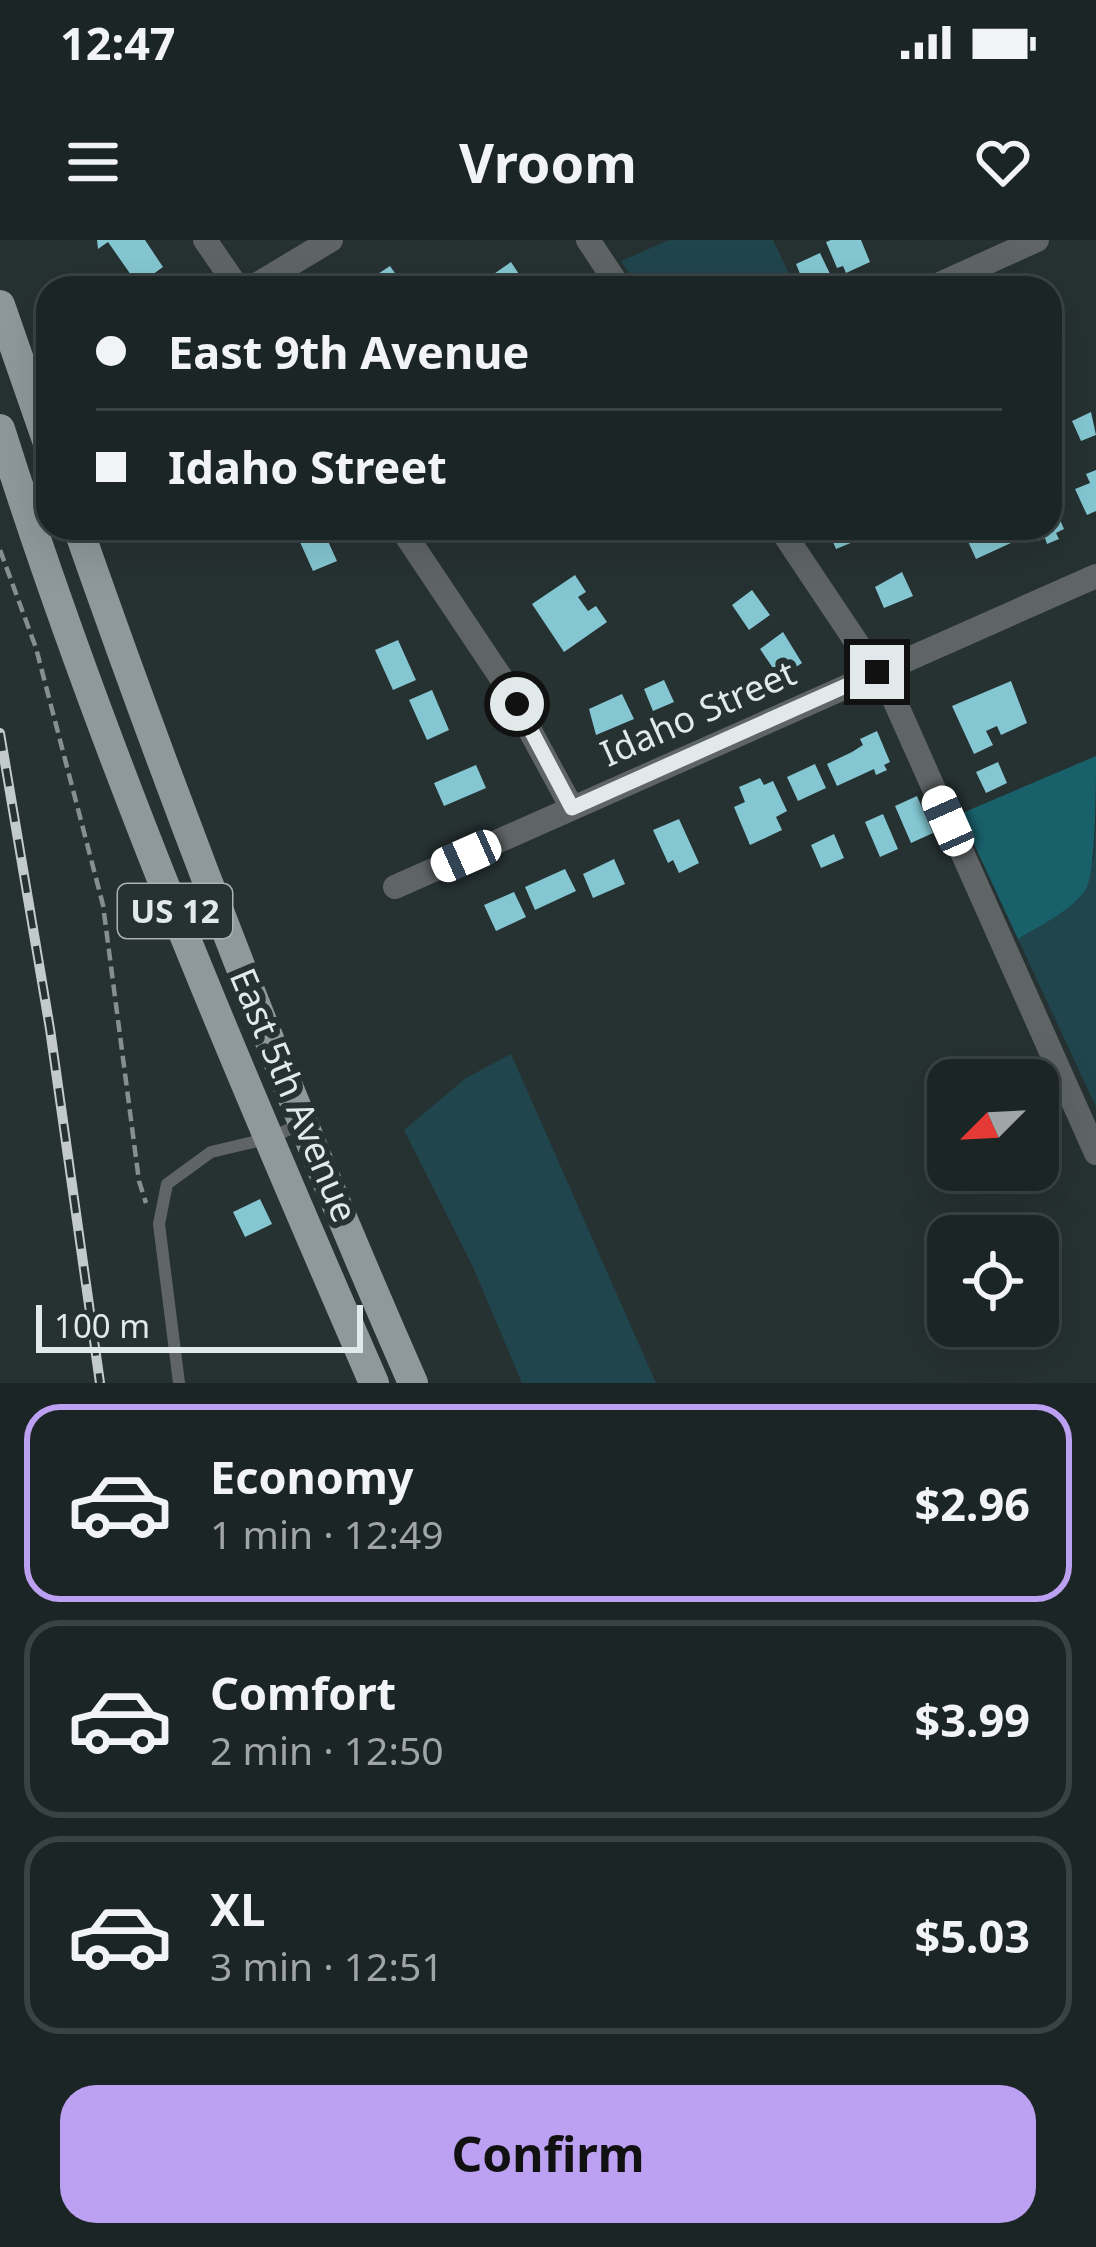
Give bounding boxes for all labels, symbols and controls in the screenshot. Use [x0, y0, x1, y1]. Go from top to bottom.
text: 12:47 [60, 12, 176, 73]
text: Vroom [459, 125, 637, 199]
icon: menu [60, 129, 126, 195]
icon: heart [970, 129, 1036, 195]
text: East 9th Avenue [168, 321, 529, 382]
text: Idaho Street [168, 436, 447, 497]
route end [850, 645, 904, 699]
street label: Idaho Street [593, 648, 803, 777]
route start [490, 677, 544, 731]
car [917, 781, 979, 861]
car [426, 825, 506, 887]
road number: US 12 [118, 884, 232, 938]
street label: East 5th Avenue [219, 960, 370, 1229]
north arrow [927, 1059, 1059, 1191]
map controls [927, 1059, 1059, 1347]
button: locate [927, 1215, 1059, 1347]
scale bar [36, 1299, 363, 1352]
text: 100 m [54, 1303, 150, 1348]
text: Economy [210, 1446, 414, 1507]
icon: car [66, 1449, 174, 1557]
text: $2.96 [914, 1473, 1030, 1534]
text: 1 min · 12:49 [210, 1507, 444, 1560]
text: Comfort [210, 1662, 396, 1723]
icon: car [66, 1665, 174, 1773]
text: $3.99 [914, 1689, 1030, 1750]
text: 2 min · 12:50 [210, 1723, 444, 1776]
text: XL [210, 1878, 265, 1939]
icon: car [66, 1881, 174, 1989]
text: $5.03 [914, 1905, 1030, 1966]
text: 3 min · 12:51 [210, 1939, 444, 1992]
button: Confirm [60, 2085, 1036, 2223]

